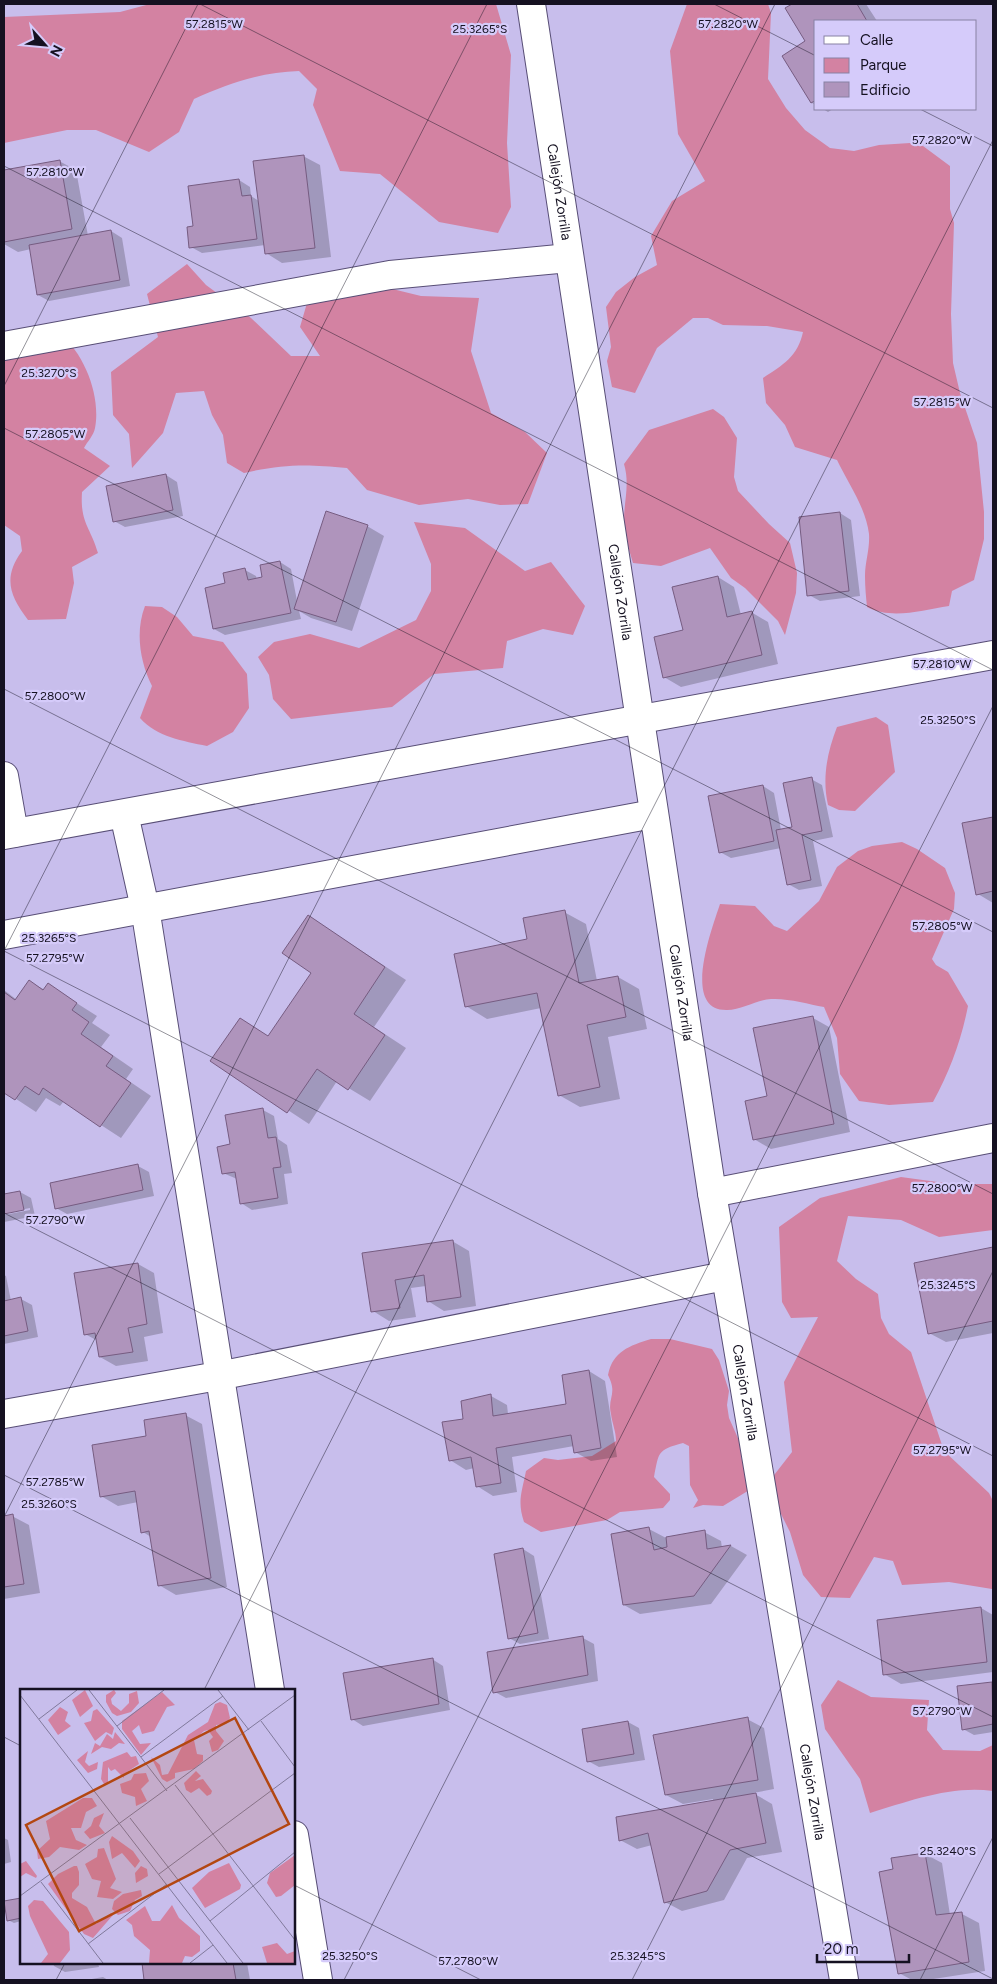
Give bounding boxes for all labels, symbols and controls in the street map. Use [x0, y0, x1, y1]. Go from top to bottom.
text: 57.2815°W [185, 17, 243, 31]
text: 57.2820°W [698, 17, 759, 31]
north arrow [20, 20, 70, 70]
legend [814, 20, 977, 110]
text: 25.3265°S [453, 22, 507, 36]
text: Calle [860, 31, 893, 49]
text: N [46, 42, 66, 59]
text: Parque [860, 56, 907, 74]
text: Edificio [860, 81, 911, 99]
text: 57.2820°W [912, 133, 973, 147]
street label: Callejón Zorrilla [544, 142, 575, 241]
text: 57.2810°W [26, 165, 85, 179]
text: 25.3270°S [21, 366, 77, 380]
text: 57.2815°W [913, 395, 971, 409]
text: 57.2805°W [25, 427, 86, 441]
street label: Callejón Zorrilla [605, 543, 636, 642]
text: 57.2810°W [913, 657, 972, 671]
text: 57.2800°W [24, 689, 86, 703]
text: 25.3250°S [920, 713, 976, 727]
text: 57.2805°W [912, 919, 973, 933]
text: 25.3265°S [22, 931, 76, 945]
street label: Callejón Zorrilla [666, 943, 697, 1042]
text: 57.2795°W [26, 951, 85, 965]
text: 57.2800°W [911, 1181, 973, 1195]
text: 57.2790°W [25, 1213, 85, 1227]
text: 25.3245°S [920, 1278, 976, 1292]
street label: Callejón Zorrilla [729, 1343, 762, 1442]
text: 57.2795°W [913, 1443, 972, 1457]
text: 57.2785°W [25, 1475, 85, 1489]
text: 25.3260°S [21, 1497, 77, 1511]
inset map [20, 1689, 295, 1964]
text: 57.2790°W [912, 1704, 972, 1718]
street label: Callejón Zorrilla [796, 1742, 829, 1841]
text: 25.3240°S [920, 1844, 976, 1858]
scale bar [817, 1932, 910, 1964]
text: 20 m [824, 1940, 858, 1958]
text: 25.3250°S [322, 1949, 378, 1963]
text: 25.3245°S [610, 1949, 666, 1963]
text: 57.2780°W [438, 1954, 498, 1968]

